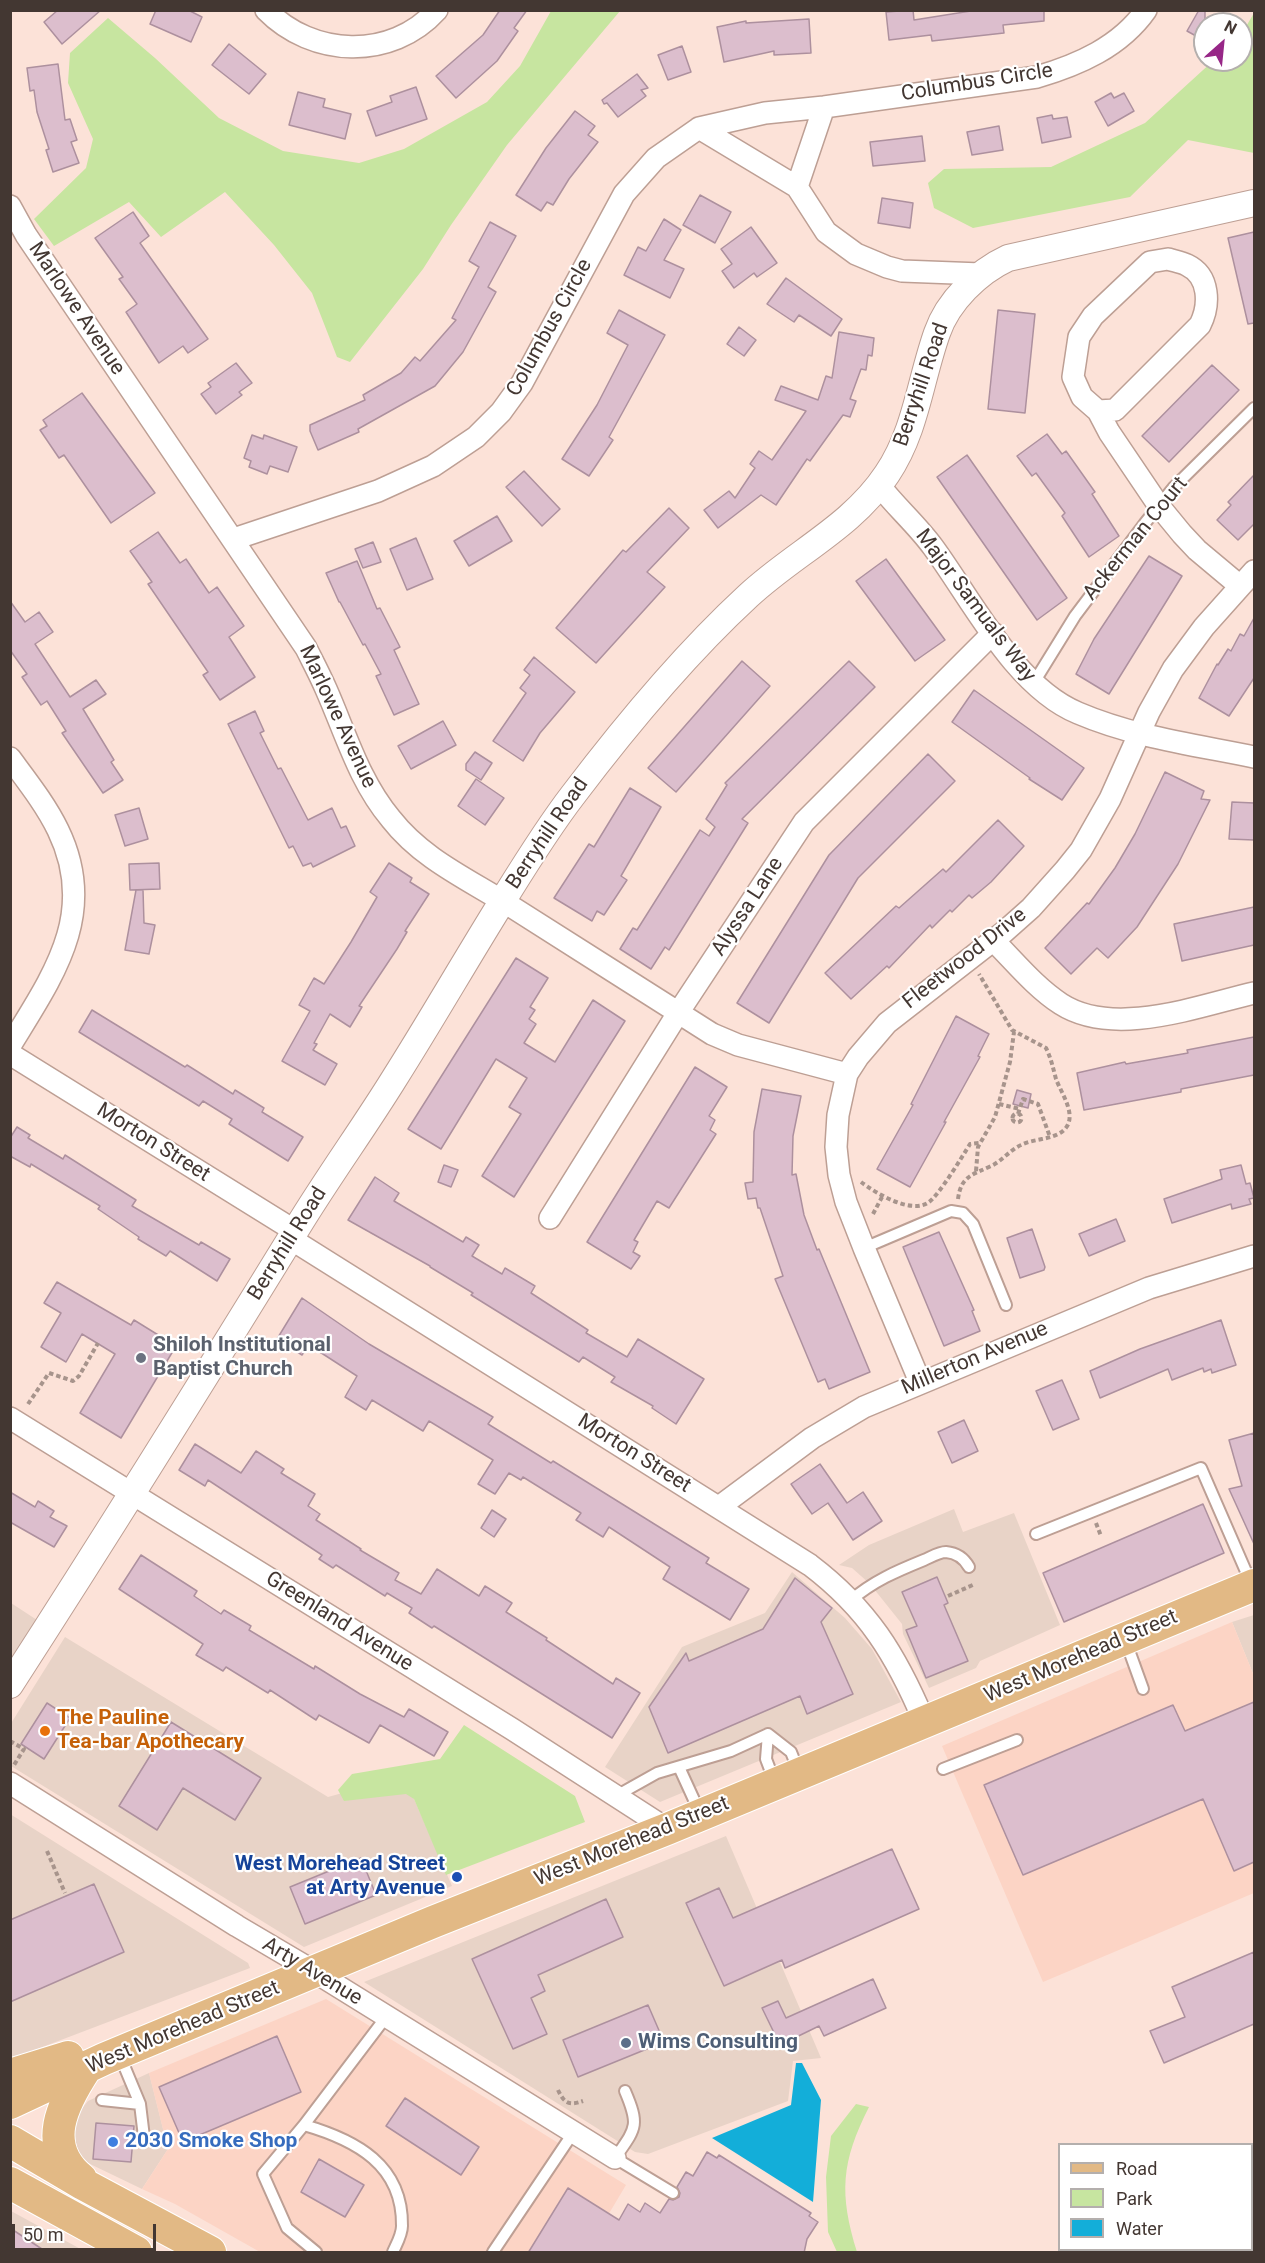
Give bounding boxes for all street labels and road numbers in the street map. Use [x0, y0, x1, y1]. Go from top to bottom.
street label: Columbus Circle [899, 59, 1055, 107]
street label: Marlowe Avenue [22, 238, 130, 380]
street label: Columbus Circle [502, 255, 598, 401]
street label: Berryhill Road [889, 320, 955, 450]
street label: Ackerman Court [1078, 472, 1194, 606]
street label: Major Samuals Way [909, 525, 1041, 687]
street label: Marlowe Avenue [293, 642, 381, 792]
street label: Berryhill Road [502, 774, 594, 894]
street label: Alyssa Lane [707, 853, 789, 961]
street label: Fleetwood Drive [898, 903, 1032, 1015]
street label: Morton Street [92, 1098, 214, 1188]
street label: Berryhill Road [243, 1183, 333, 1305]
street label: Millerton Avenue [898, 1317, 1052, 1401]
street label: Morton Street [573, 1409, 695, 1499]
street label: Greenland Avenue [261, 1567, 417, 1677]
street label: West Morehead Street [981, 1605, 1181, 1709]
street label: West Morehead Street [531, 1791, 733, 1893]
street label: Arty Avenue [258, 1932, 366, 2012]
street label: West Morehead Street [83, 1976, 283, 2080]

